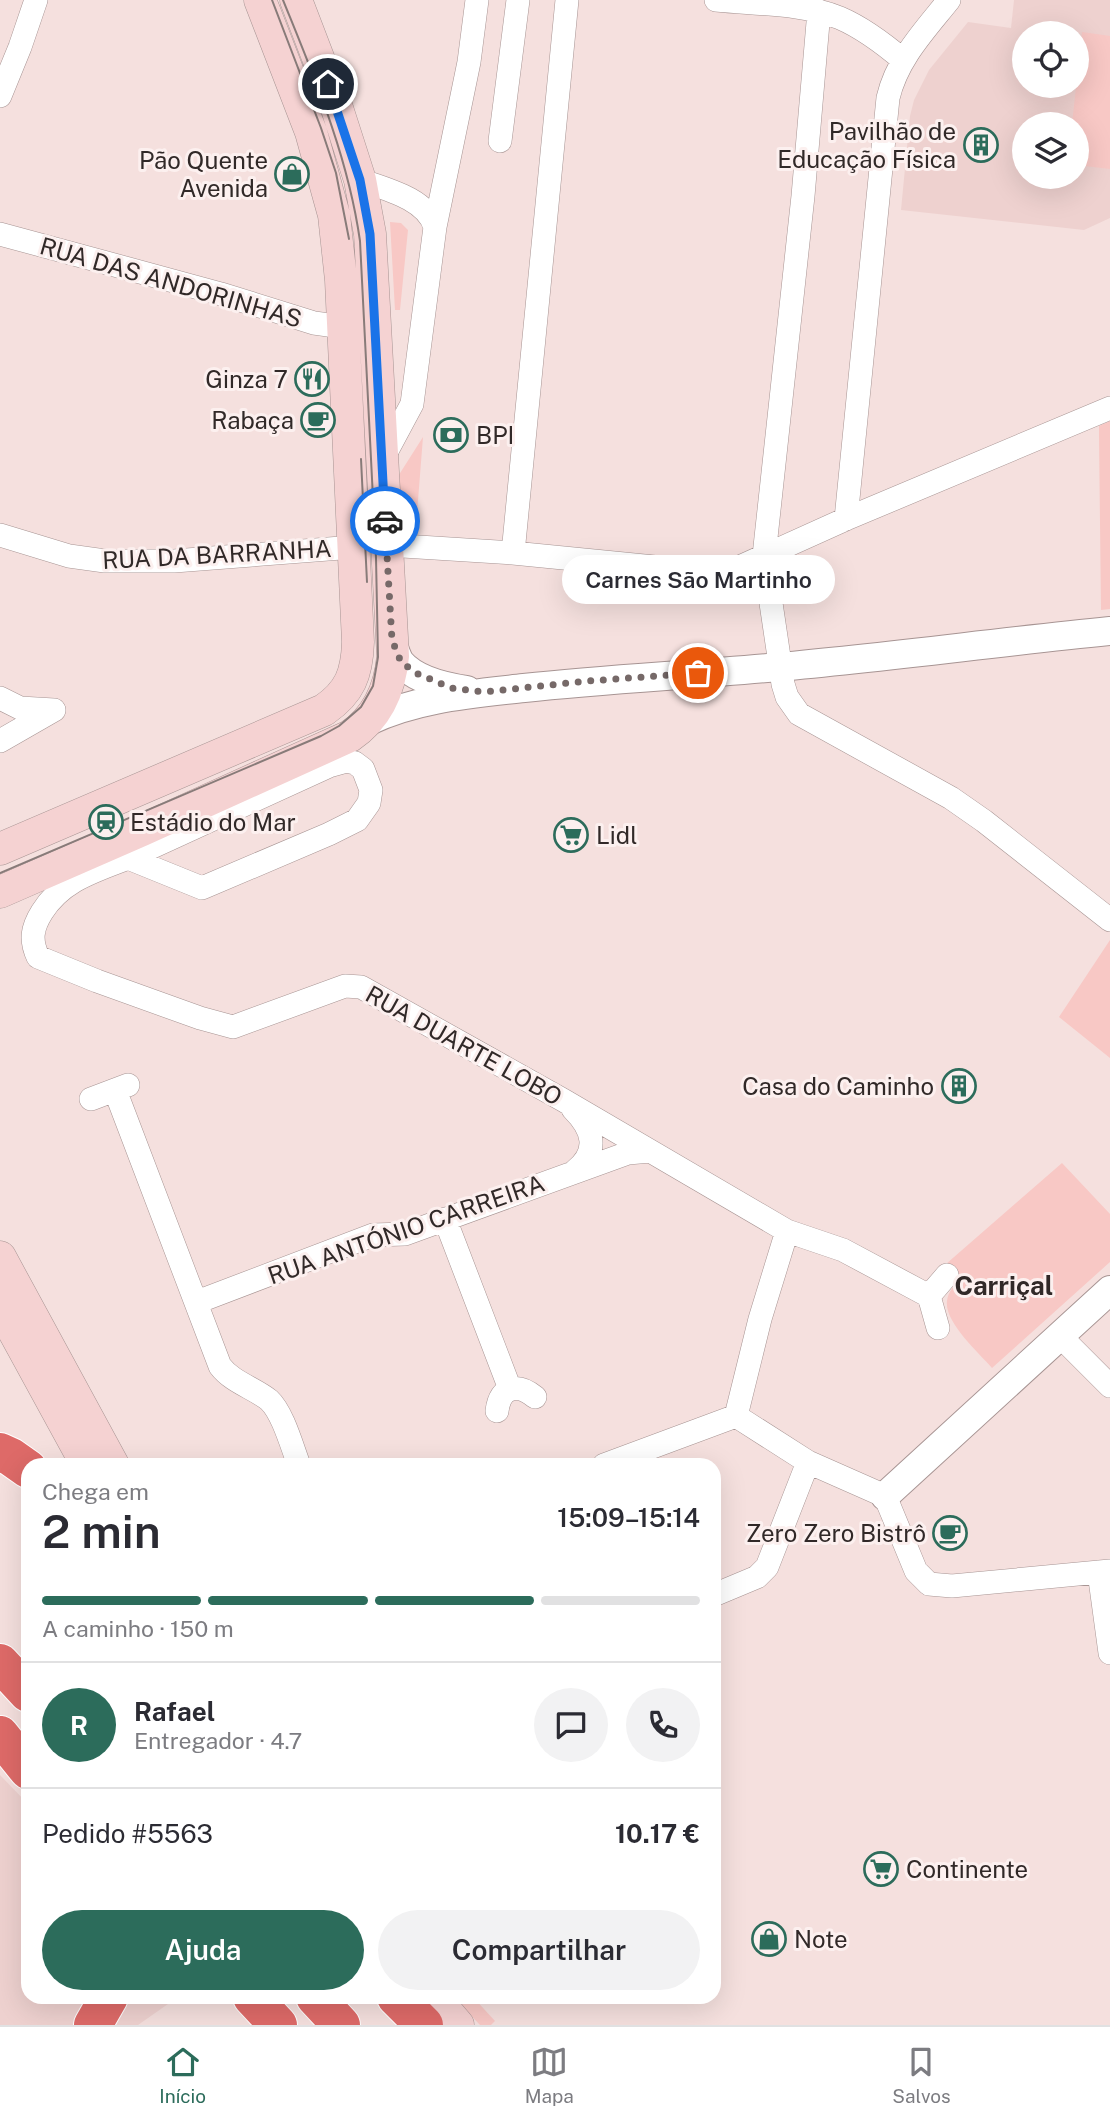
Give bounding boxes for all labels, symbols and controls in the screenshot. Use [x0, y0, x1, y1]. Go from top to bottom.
map controls [1012, 21, 1089, 189]
button: locate [1012, 21, 1089, 98]
pin [298, 54, 358, 114]
icon: home [309, 65, 347, 103]
button: layers [1012, 112, 1089, 189]
place label: Pavilhão de Educação Física [777, 117, 956, 173]
building icon: Pavilhão de Educação Física [962, 126, 1000, 164]
place label: Pão Quente Avenida [139, 146, 268, 202]
shop icon: Pão Quente Avenida [273, 155, 311, 193]
street label: RUA DAS ANDORINHAS [37, 231, 305, 333]
restaurant icon: Ginza 7 [293, 360, 331, 398]
place label: Ginza 7 [205, 365, 288, 393]
cafe icon: Rabaça [299, 401, 337, 439]
place label: Rabaça [211, 406, 294, 434]
bank icon: BPI [432, 416, 470, 454]
place label: BPI [476, 421, 514, 449]
courier [350, 486, 420, 556]
icon: car [366, 502, 404, 540]
street label: RUA DA BARRANHA [102, 534, 332, 574]
callout: Carnes São Martinho [562, 554, 834, 603]
text: Carnes São Martinho [585, 566, 812, 593]
pin [668, 643, 728, 703]
icon: bag [679, 654, 717, 692]
station icon: Estádio do Mar [87, 803, 125, 841]
place label: Estádio do Mar [130, 808, 296, 836]
supermarket icon: Lidl [552, 816, 590, 854]
place label: Lidl [596, 821, 638, 849]
street label: RUA DUARTE LOBO [361, 979, 567, 1111]
building icon: Casa do Caminho [940, 1067, 978, 1105]
place label: Casa do Caminho [742, 1072, 934, 1100]
street label: RUA ANTÓNIO CARREIRA [264, 1168, 548, 1290]
district label: Carriçal [955, 1270, 1053, 1301]
text: Chega em [42, 1478, 149, 1505]
text: 15:09–15:14 [557, 1502, 700, 1533]
text: 2 min [42, 1504, 161, 1558]
cafe icon: Zero Zero Bistrô [931, 1514, 969, 1552]
place label: Zero Zero Bistrô [746, 1519, 926, 1547]
text: A caminho · 150 m [42, 1615, 234, 1642]
button: chat [534, 1688, 608, 1762]
button: phone [626, 1688, 700, 1762]
text: Rafael [134, 1696, 215, 1727]
text: R [70, 1710, 88, 1741]
text: Entregador · 4.7 [134, 1727, 302, 1754]
text: Pedido #5563 [42, 1818, 213, 1849]
text: 10.17 € [615, 1818, 700, 1849]
supermarket icon: Continente [862, 1850, 900, 1888]
place label: Continente [906, 1855, 1028, 1883]
button: Ajuda [42, 1910, 364, 1990]
button: Compartilhar [378, 1910, 700, 1990]
shop icon: Note [750, 1920, 788, 1958]
place label: Note [794, 1925, 848, 1953]
tab: Início [159, 2043, 206, 2107]
tab: Mapa [525, 2043, 574, 2107]
tab: Salvos [892, 2043, 951, 2107]

